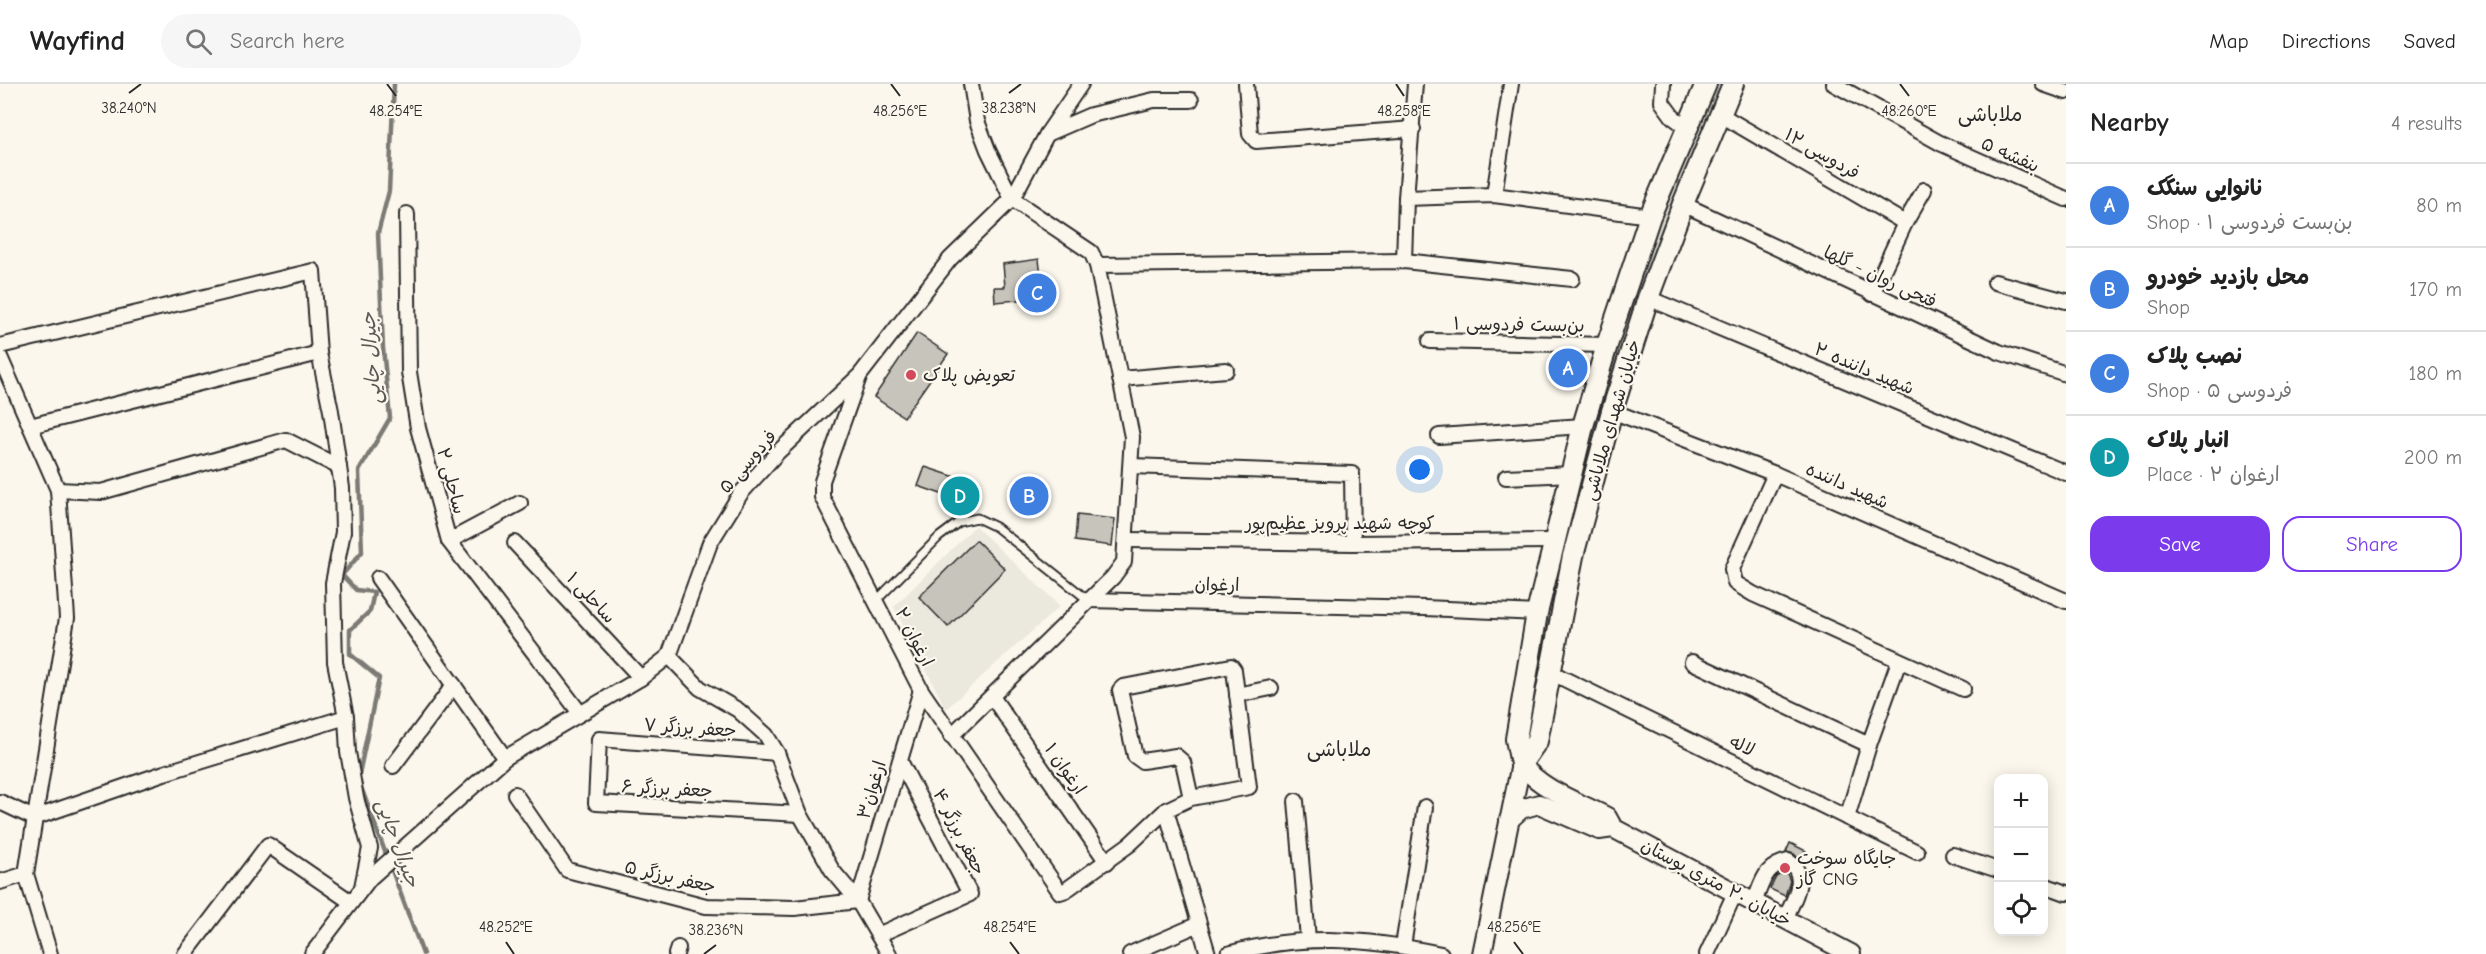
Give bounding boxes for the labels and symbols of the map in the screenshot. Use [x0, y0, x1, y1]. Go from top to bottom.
text: 38.240°N [101, 99, 157, 117]
text: 38.238°N [982, 99, 1036, 117]
text: 48.254°E [369, 102, 423, 120]
text: 48.256°E [873, 102, 927, 120]
text: 48.258°E [1377, 102, 1431, 120]
text: 48.260°E [1881, 102, 1937, 120]
district label: ملاباشی [1958, 103, 2022, 127]
street label: فردوسی ۱۲ [1781, 124, 1863, 184]
street label: بنفشه ۵ [1978, 133, 2042, 177]
street label: فتحی روان - گلها [1820, 242, 1940, 312]
pin: C [1018, 270, 1056, 316]
water label: جیرال چایی [356, 311, 387, 405]
street label: بن‌بست فردوسی ۱ [1453, 313, 1585, 337]
street label: خیابان شهدای ملاباشی [1579, 337, 1645, 503]
street label: شهید داننده ۲ [1811, 339, 1917, 399]
pin: A [1548, 346, 1588, 390]
place label: تعویض پلاک [923, 365, 1016, 387]
marker: تعویض پلاک [904, 368, 918, 382]
street label: فردوسی ۵ [715, 426, 781, 498]
street label: ساحلی ۲ [432, 446, 470, 516]
your location [1405, 455, 1434, 484]
street label: شهید داننده [1803, 459, 1891, 513]
pin: D [940, 474, 980, 518]
pin: B [1010, 474, 1048, 518]
street label: کوچه شهید پرویز عظیم‌پور [1243, 513, 1435, 537]
street label: ساحلی ۱ [562, 568, 620, 628]
street label: ارغوان [1194, 574, 1240, 596]
street label: ارغوان ۲ [890, 604, 938, 670]
street label: جعفر برزگر ۷ [643, 714, 737, 742]
street label: لاله [1726, 731, 1758, 761]
district label: ملاباشی [1307, 738, 1371, 762]
street label: ارغوان ۱ [1040, 739, 1090, 799]
street label: ارغوان۳ [853, 758, 891, 822]
street label: جعفر برزگر ۶ [621, 776, 713, 802]
street label: جعفر برزگر ۴ [928, 785, 990, 879]
water label: جیرال چایی [371, 796, 425, 891]
street label: خیابان ۲۰ متری بوستان [1637, 835, 1795, 931]
place label: جایگاه سوخت گاز CNG [1795, 848, 1896, 890]
street label: جعفر برزگر ۵ [622, 856, 718, 898]
marker: جایگاه سوخت گاز CNG [1778, 861, 1792, 875]
text: 48.252°E [479, 918, 533, 936]
text: 48.254°E [983, 918, 1037, 936]
text: 48.256°E [1487, 918, 1541, 936]
text: 38.236°N [689, 921, 743, 939]

